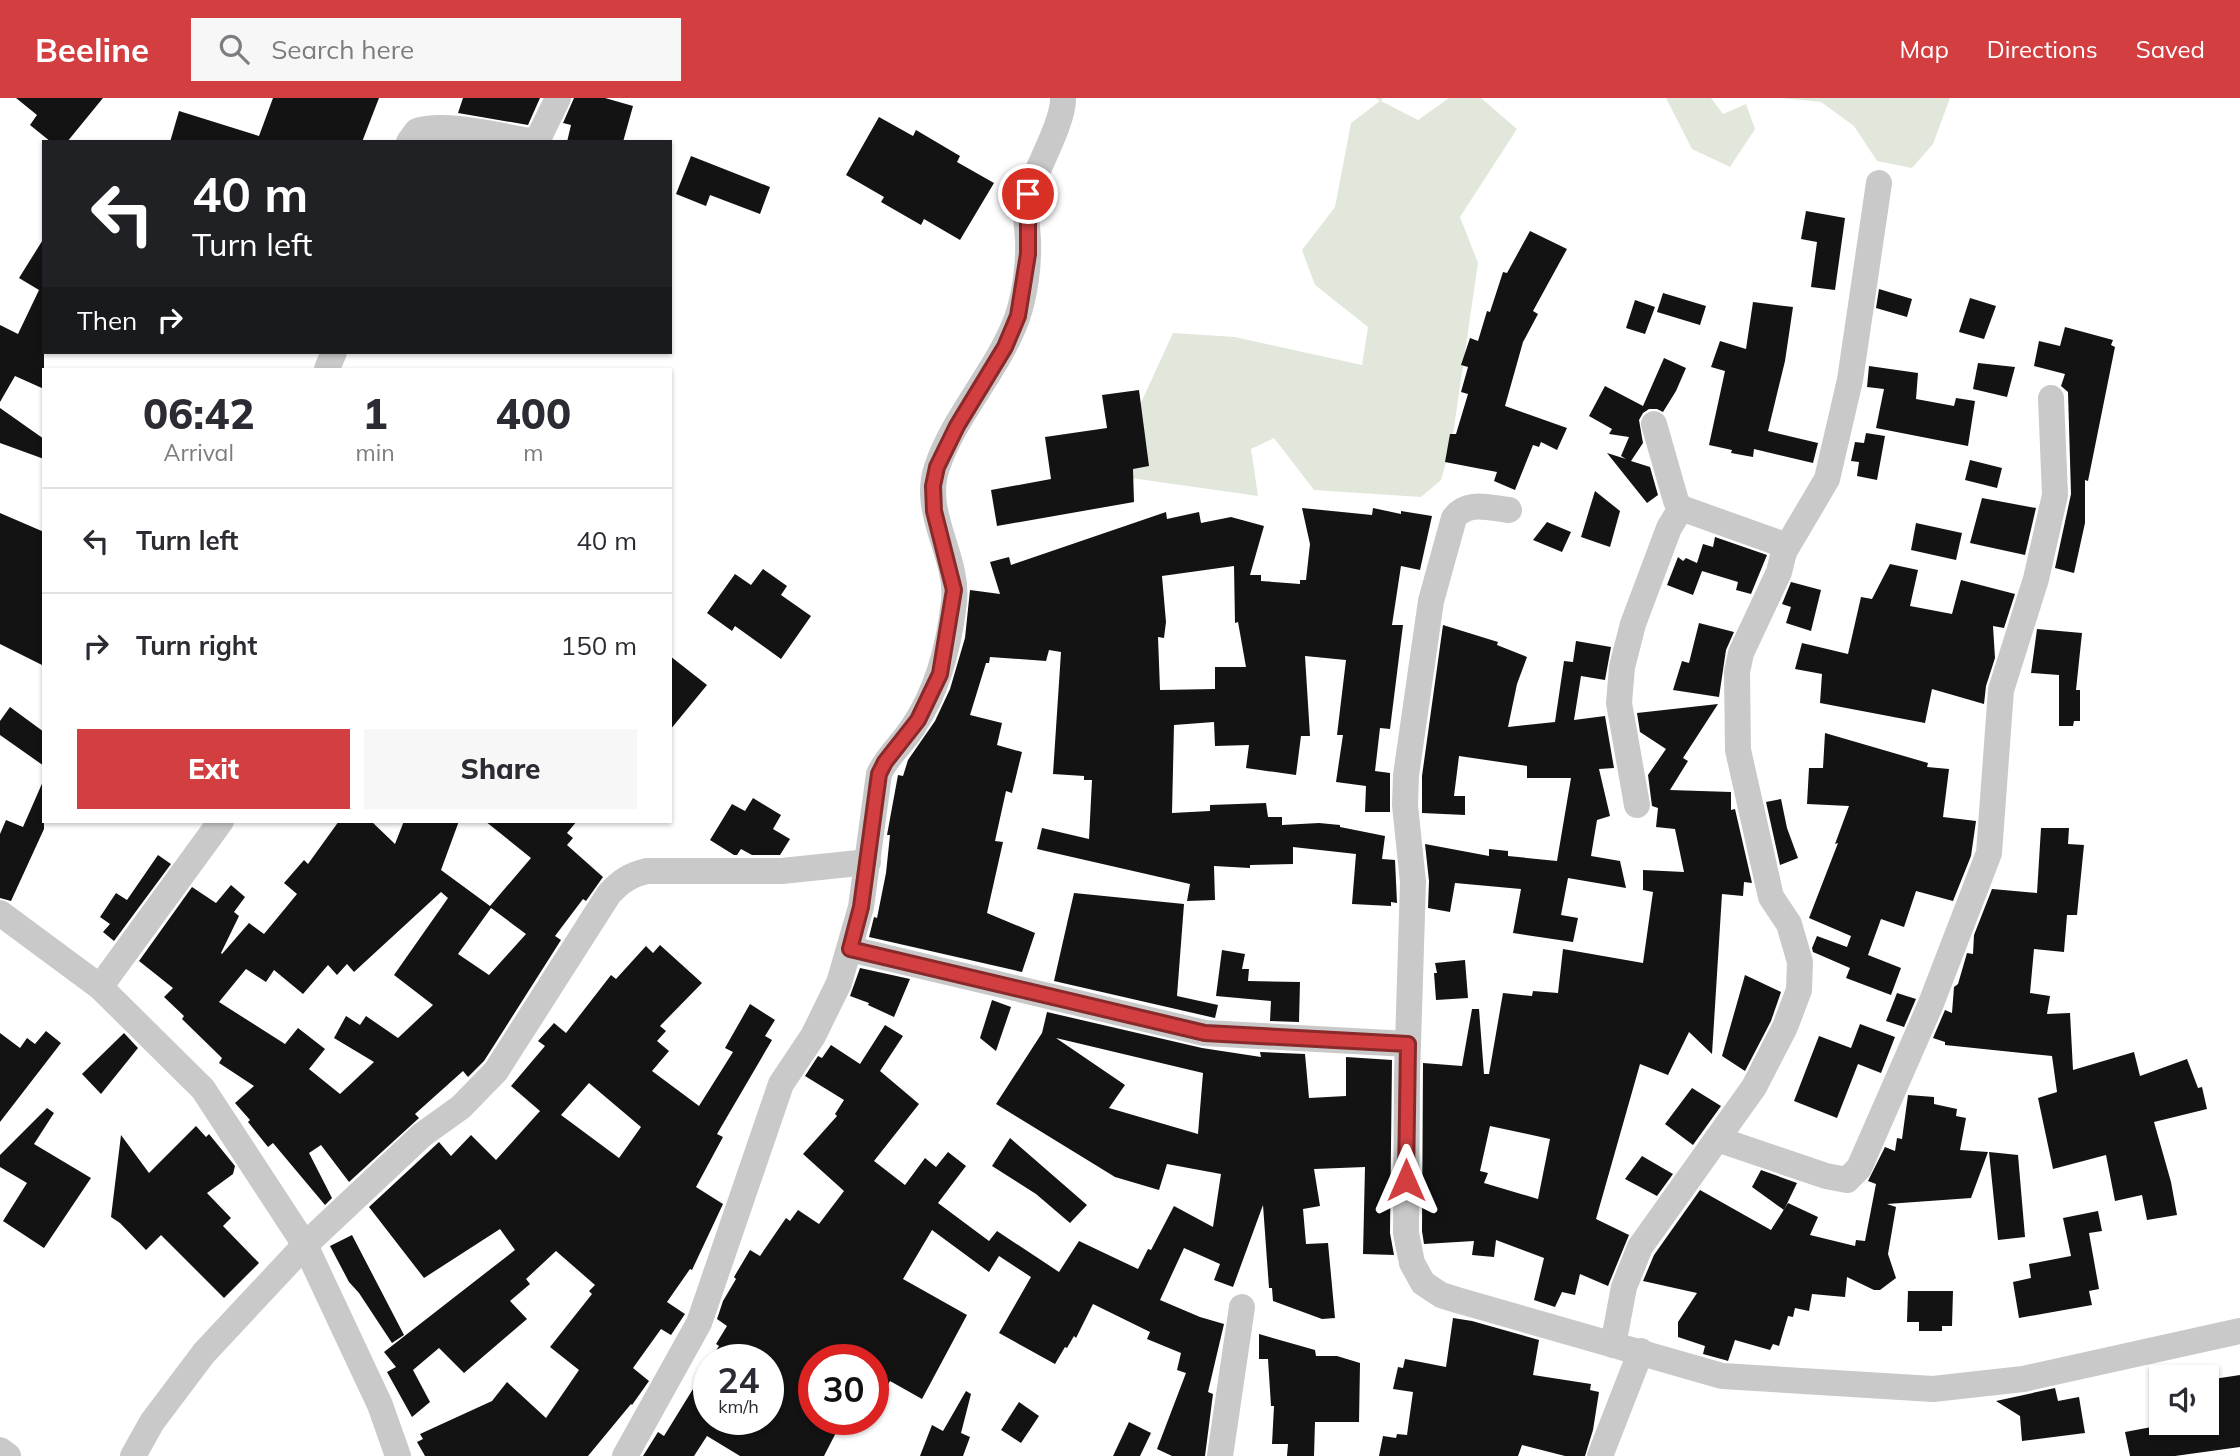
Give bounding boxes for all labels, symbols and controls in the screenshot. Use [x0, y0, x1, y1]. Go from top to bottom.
search box [191, 18, 681, 81]
text: Beeline [35, 29, 149, 70]
icon: search [215, 30, 253, 68]
text: Search here [271, 33, 414, 66]
text: Map [1899, 34, 1949, 64]
text: Directions [1987, 34, 2098, 64]
text: Saved [2136, 34, 2205, 64]
text: 40 m [192, 163, 308, 224]
pin [998, 164, 1058, 224]
icon: left [77, 168, 168, 259]
icon: arrive [1009, 175, 1047, 213]
text: Turn left [192, 224, 312, 264]
icon: right [151, 301, 189, 339]
text: Then [77, 304, 137, 337]
text: 06:42 [143, 387, 255, 440]
text: 1 [362, 387, 388, 440]
text: 400 [496, 387, 571, 440]
text: Arrival [164, 438, 234, 467]
text: min [355, 438, 395, 467]
text: m [523, 438, 543, 467]
icon: left [77, 522, 115, 560]
text: Turn left [136, 524, 238, 557]
text: 40 m [576, 524, 637, 557]
icon: right [77, 627, 115, 665]
text: Turn right [136, 629, 257, 662]
text: 150 m [561, 629, 637, 662]
button: Exit [77, 729, 350, 809]
button: Share [364, 729, 637, 809]
position arrow [1369, 1143, 1443, 1217]
speed limit sign: 30 [798, 1344, 889, 1435]
text: 24 [717, 1358, 760, 1402]
map controls [2149, 1365, 2219, 1435]
button: sound [2149, 1365, 2219, 1435]
text: km/h [718, 1395, 759, 1418]

